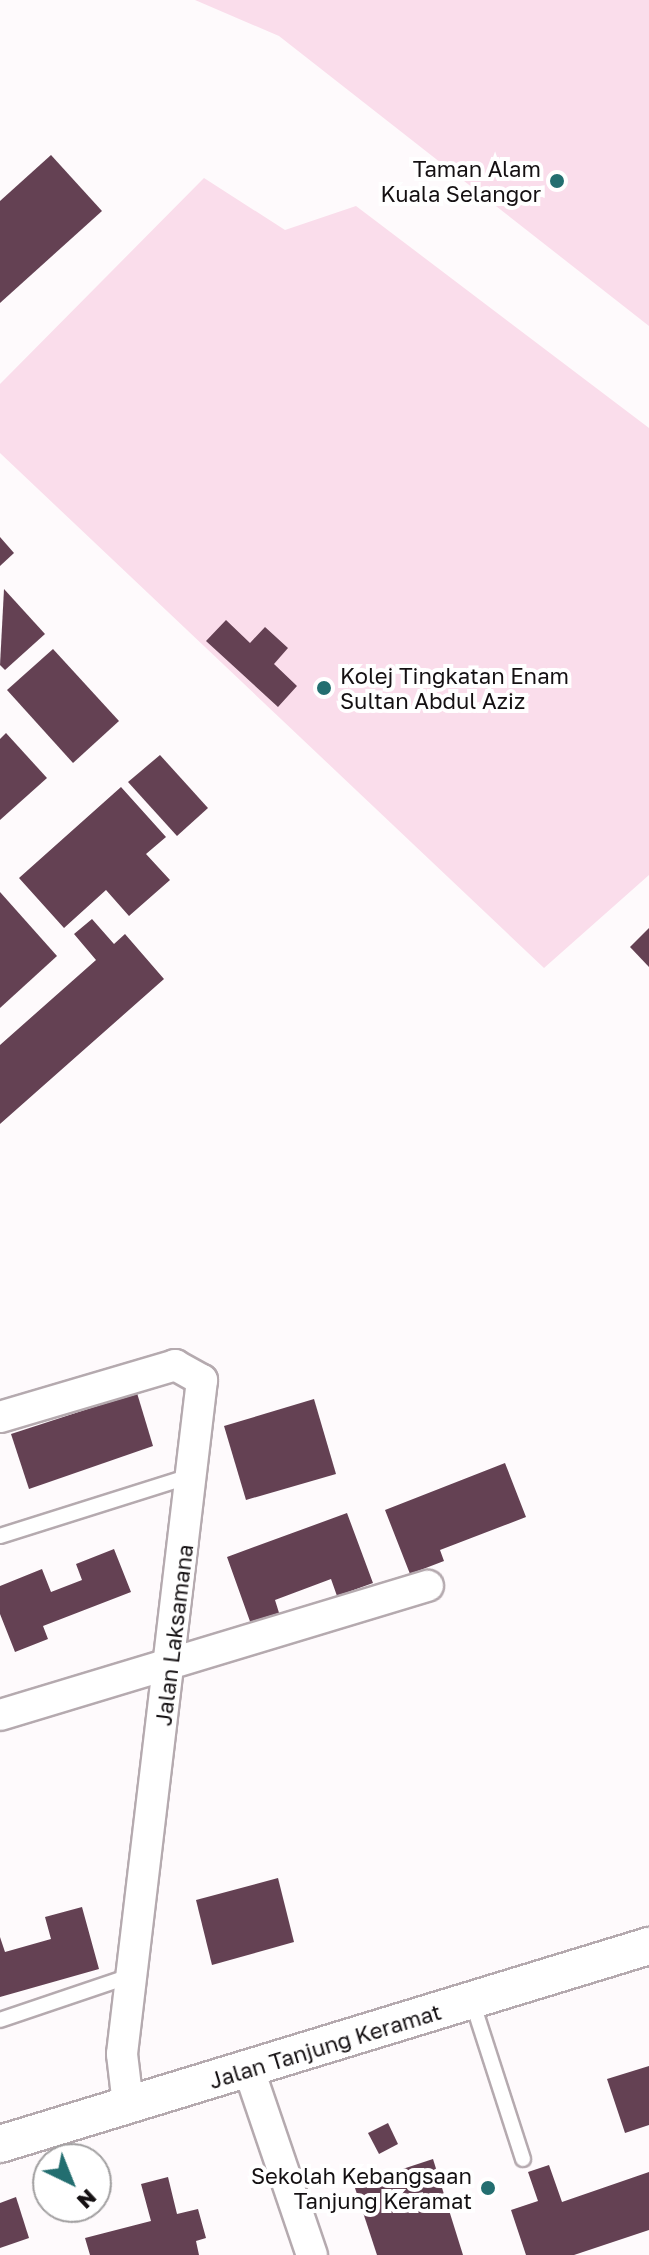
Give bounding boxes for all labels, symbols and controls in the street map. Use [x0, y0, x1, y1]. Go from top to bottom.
place label: Taman Alam Kuala Selangor [380, 155, 541, 206]
marker: Taman Alam Kuala Selangor [548, 172, 566, 190]
place label: Kolej Tingkatan Enam Sultan Abdul Aziz [340, 662, 569, 714]
marker: Kolej Tingkatan Enam Sultan Abdul Aziz [315, 679, 333, 697]
street label: Jalan Laksamana [150, 1543, 198, 1727]
street label: Jalan Tanjung Keramat [206, 1998, 444, 2094]
north arrow [32, 2143, 112, 2223]
place label: Sekolah Kebangsaan Tanjung Keramat [251, 2162, 472, 2214]
marker: Sekolah Kebangsaan Tanjung Keramat [479, 2179, 497, 2197]
text: N [72, 2184, 103, 2215]

